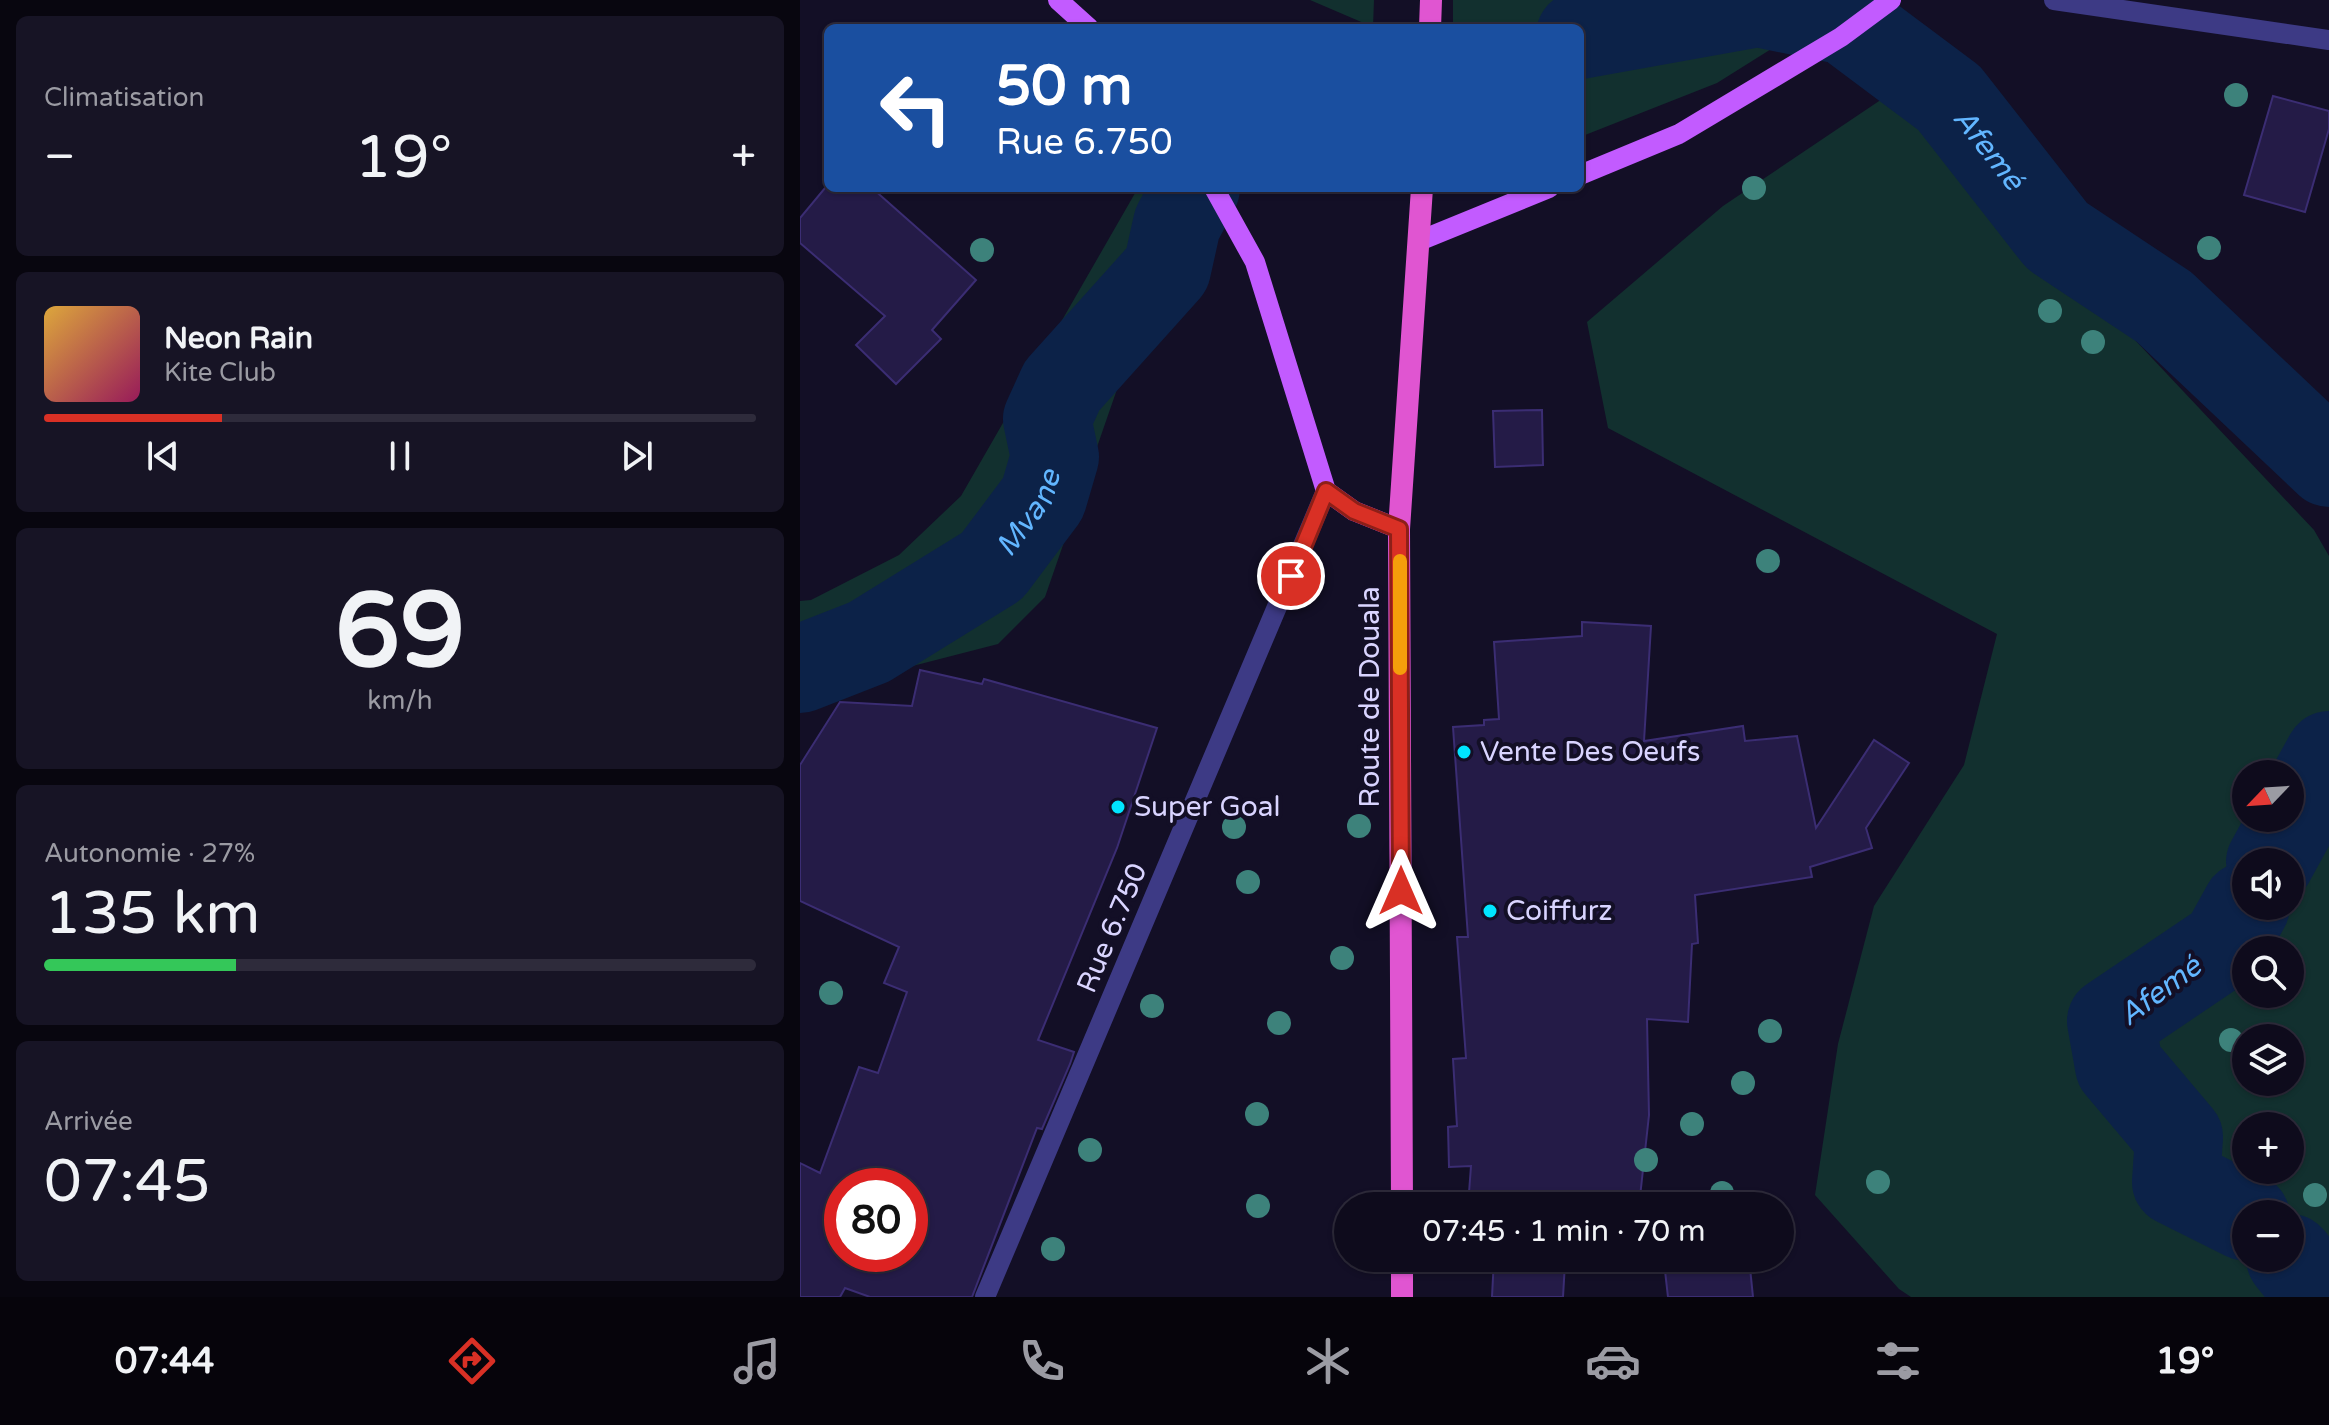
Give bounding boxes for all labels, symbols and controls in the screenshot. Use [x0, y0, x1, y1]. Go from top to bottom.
text: 50 m [996, 53, 1132, 120]
icon: left [864, 56, 968, 160]
text: Climatisation [44, 82, 204, 113]
water label: Afemé [1945, 101, 2034, 199]
text: Rue 6.750 [996, 121, 1173, 164]
text: 19° [354, 122, 452, 194]
text: − [44, 131, 75, 184]
text: + [731, 131, 756, 184]
text: Neon Rain [164, 320, 313, 357]
text: Kite Club [164, 357, 276, 388]
icon: previous [141, 434, 185, 478]
icon: pause [378, 434, 422, 478]
icon: next [615, 434, 659, 478]
water label: Mvane [987, 463, 1069, 563]
pin [1257, 542, 1325, 610]
icon: arrive [1269, 554, 1313, 598]
text: 69 [335, 570, 465, 695]
street label: Route de Douala [1353, 586, 1387, 808]
text: km/h [367, 685, 433, 716]
place label: Vente Des Oeufs [1480, 735, 1700, 769]
marker: Vente Des Oeufs [1455, 743, 1473, 761]
north arrow [2232, 760, 2304, 832]
map controls [2232, 760, 2304, 1272]
place label: Super Goal [1134, 790, 1281, 824]
marker: Super Goal [1109, 798, 1127, 816]
text: Autonomie · 27% [44, 838, 255, 869]
button: sound [2232, 848, 2304, 920]
position arrow [1359, 849, 1443, 933]
street label: Rue 6.750 [1069, 858, 1155, 998]
text: 135 km [44, 878, 260, 950]
place label: Coiffurz [1506, 894, 1612, 928]
marker: Coiffurz [1481, 902, 1499, 920]
button: search [2232, 936, 2304, 1008]
water label: Afemé [2111, 947, 2210, 1034]
button: layers [2232, 1024, 2304, 1096]
text: Arrivée [44, 1106, 133, 1137]
button: + [2232, 1112, 2304, 1184]
text: 07:45 [44, 1146, 210, 1218]
speed limit sign: 80 [824, 1168, 928, 1272]
button: − [2232, 1200, 2304, 1272]
text: 07:45 · 1 min · 70 m [1423, 1213, 1705, 1250]
icon: directions [444, 1333, 500, 1389]
icon: music [729, 1333, 785, 1389]
icon: phone [1014, 1333, 1070, 1389]
icon: climate [1300, 1333, 1356, 1389]
icon: car [1585, 1333, 1641, 1389]
icon: filters [1870, 1333, 1926, 1389]
text: 07:44 [115, 1340, 214, 1383]
text: 19° [2156, 1340, 2214, 1383]

